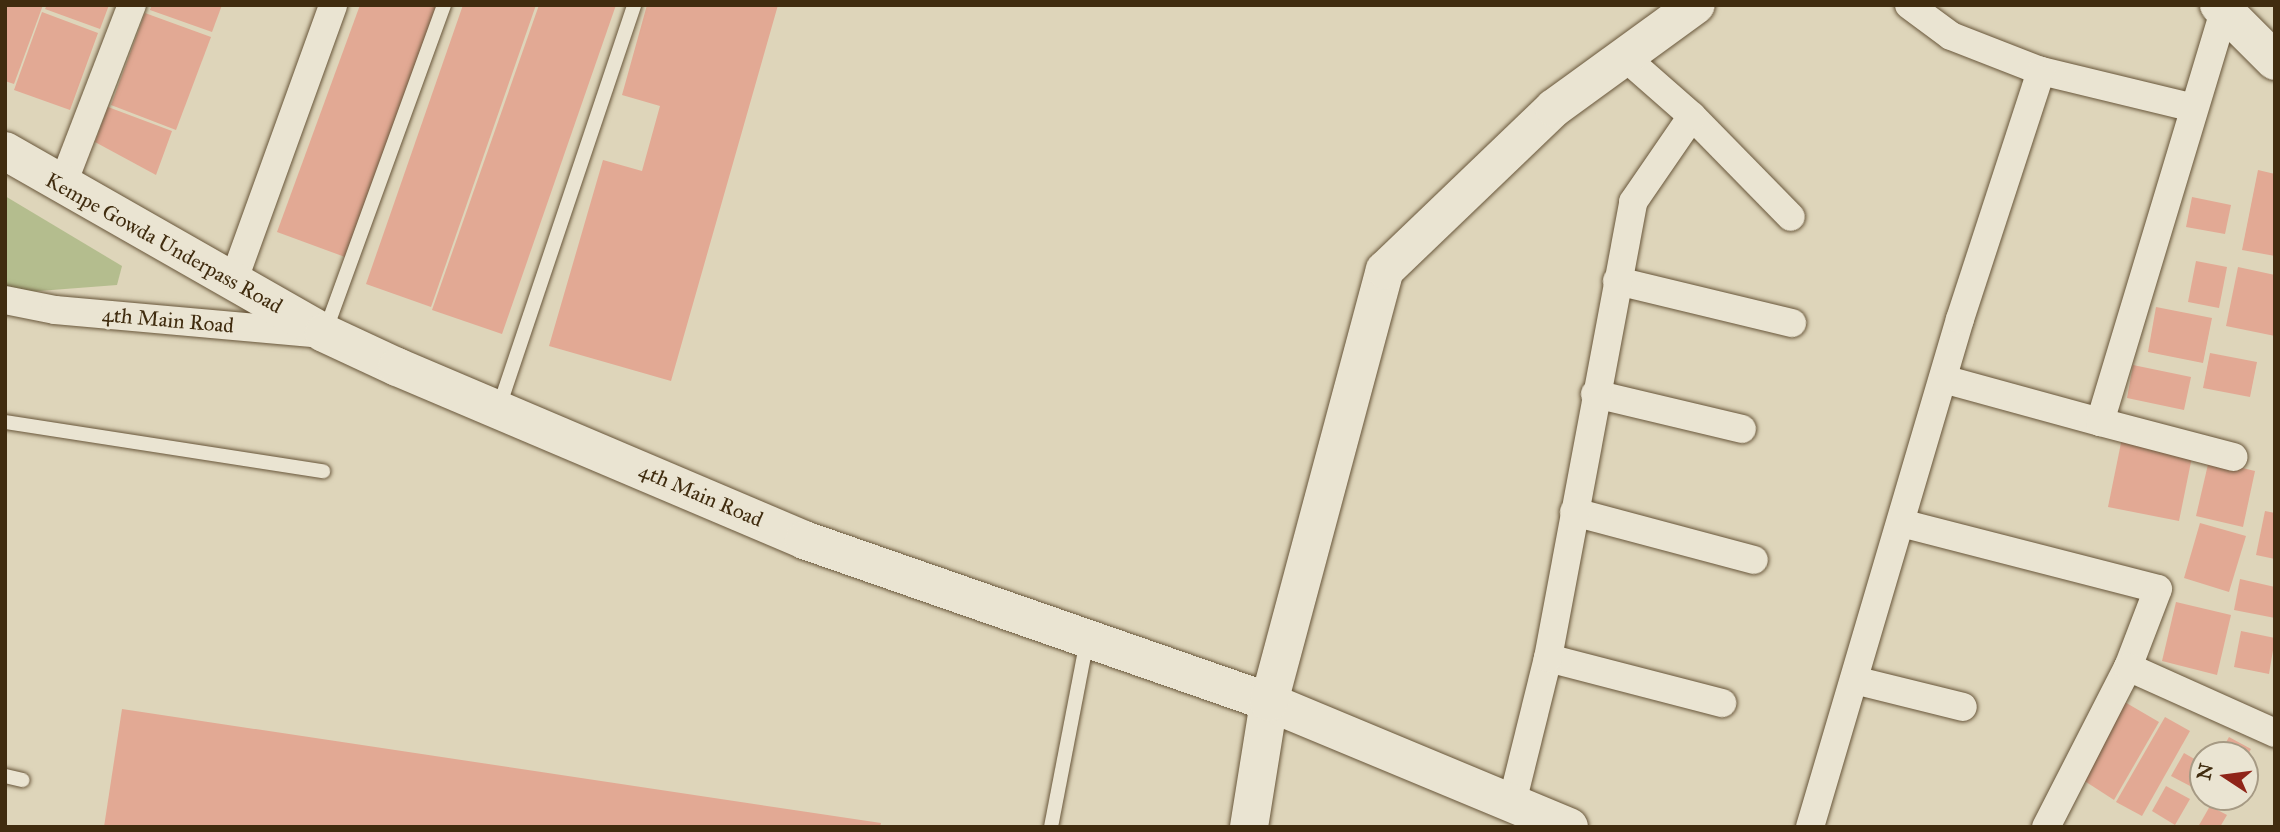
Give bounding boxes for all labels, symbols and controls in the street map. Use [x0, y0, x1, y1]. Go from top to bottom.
street label: Kempe Gowda Underpass Road [41, 167, 287, 319]
street label: 4th Main Road [101, 302, 235, 338]
street label: 4th Main Road [635, 458, 767, 532]
north arrow [2189, 741, 2259, 811]
text: N [2192, 761, 2218, 782]

